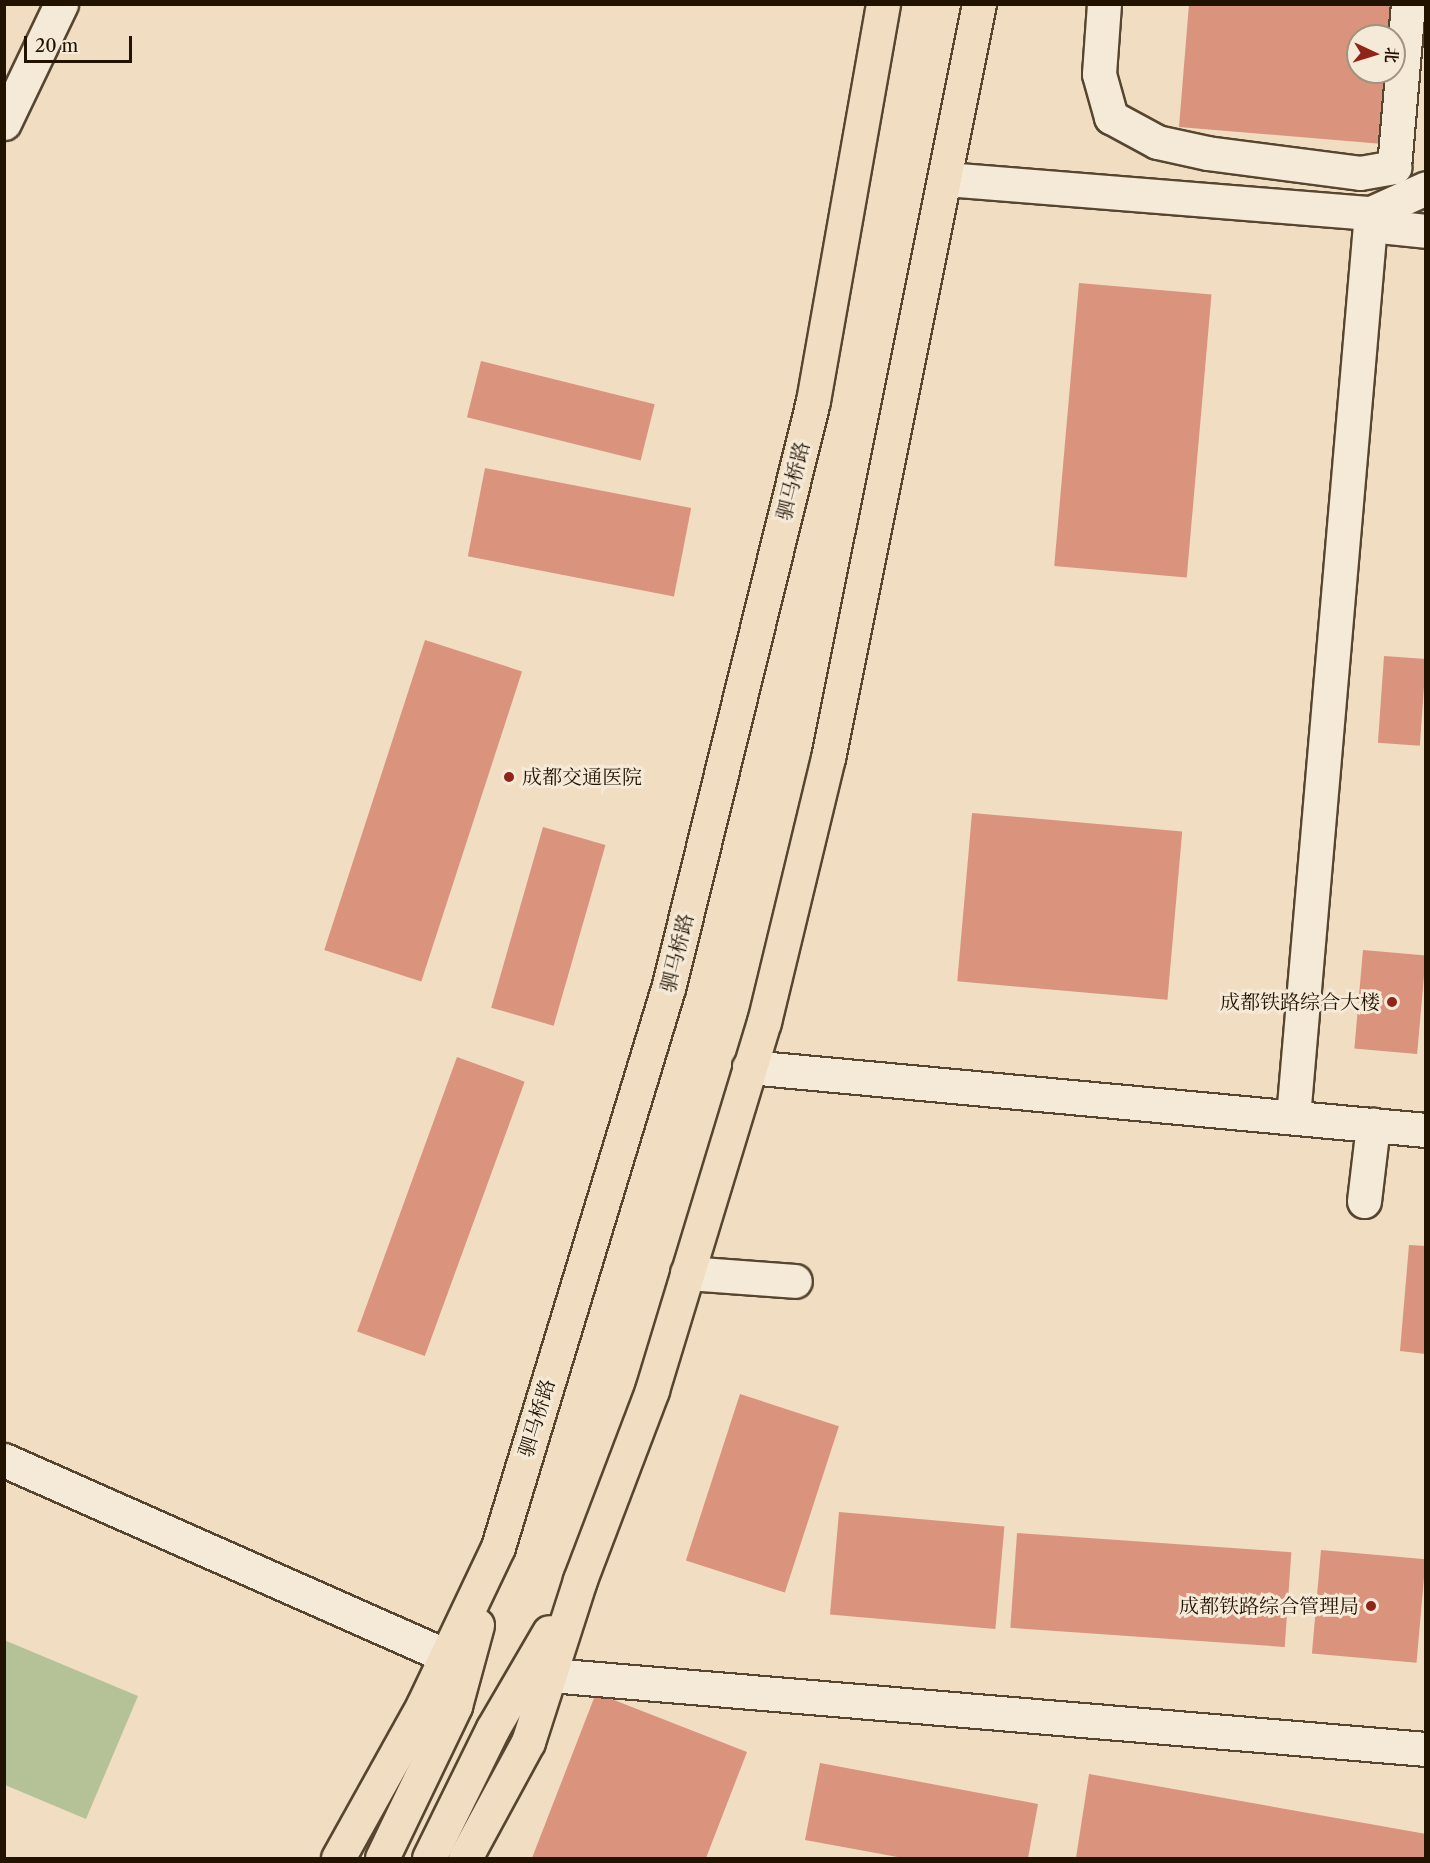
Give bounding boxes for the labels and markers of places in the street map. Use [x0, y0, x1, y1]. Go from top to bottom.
place label: 成都交通医院 [522, 765, 642, 789]
marker: 成都交通医院 [500, 768, 518, 786]
place label: 成都铁路综合大楼 [1220, 990, 1380, 1014]
marker: 成都铁路综合大楼 [1385, 995, 1399, 1009]
place label: 成都铁路综合管理局 [1179, 1594, 1359, 1618]
marker: 成都铁路综合管理局 [1364, 1599, 1378, 1613]

